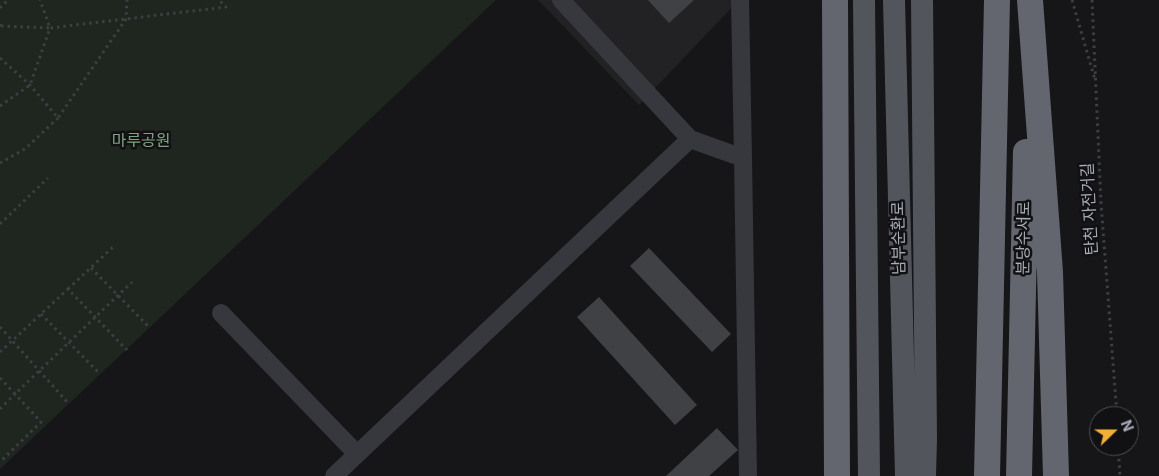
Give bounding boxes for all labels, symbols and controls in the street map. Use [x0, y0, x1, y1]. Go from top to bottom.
park label: 마루공원 [112, 131, 170, 151]
street label: 탄천 자전거길 [1078, 162, 1102, 256]
street label: 남부순환로 [889, 201, 909, 275]
street label: 분당수서로 [1014, 201, 1034, 275]
north arrow [1089, 406, 1139, 456]
text: N [1118, 417, 1137, 434]

